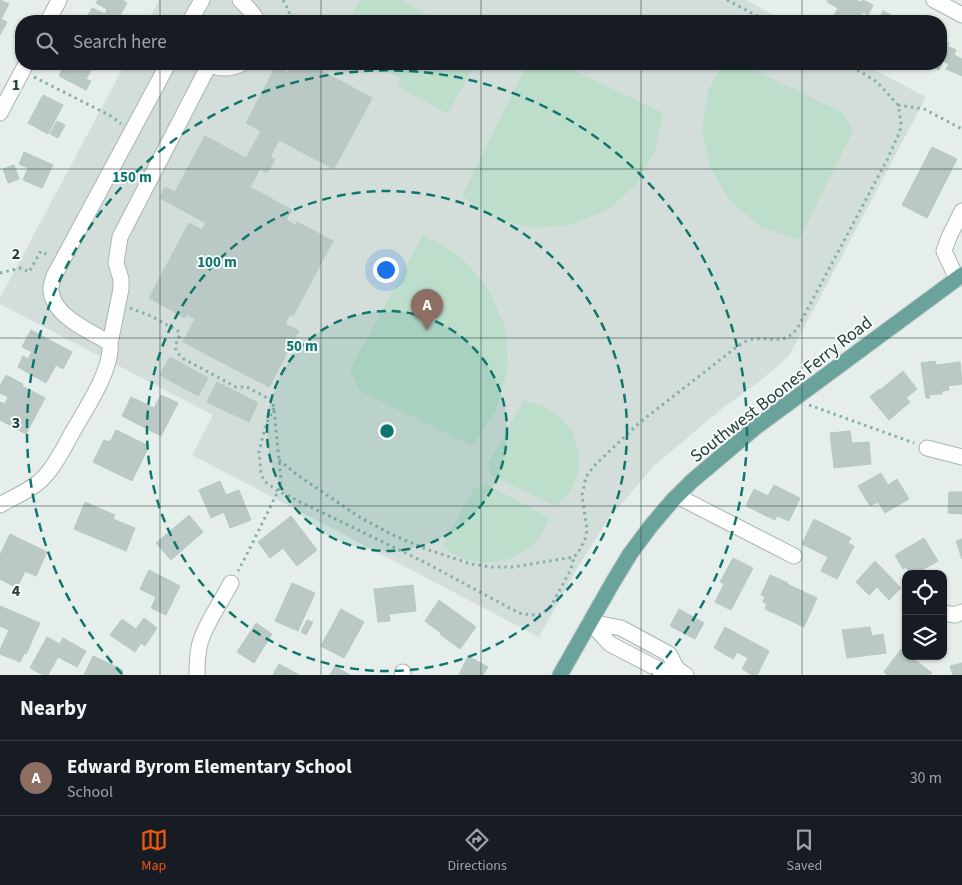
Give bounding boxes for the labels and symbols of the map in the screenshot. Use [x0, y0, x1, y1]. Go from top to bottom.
text: 1 [12, 74, 20, 96]
text: 150 m [112, 167, 152, 188]
text: 2 [12, 243, 20, 265]
text: 100 m [197, 252, 237, 273]
your location [373, 257, 399, 283]
pin: A [411, 289, 443, 330]
street label: Southwest Boones Ferry Road [685, 310, 878, 468]
text: 50 m [286, 336, 318, 357]
text: 3 [12, 412, 20, 434]
centre of rings [378, 422, 396, 440]
text: 4 [12, 580, 21, 602]

